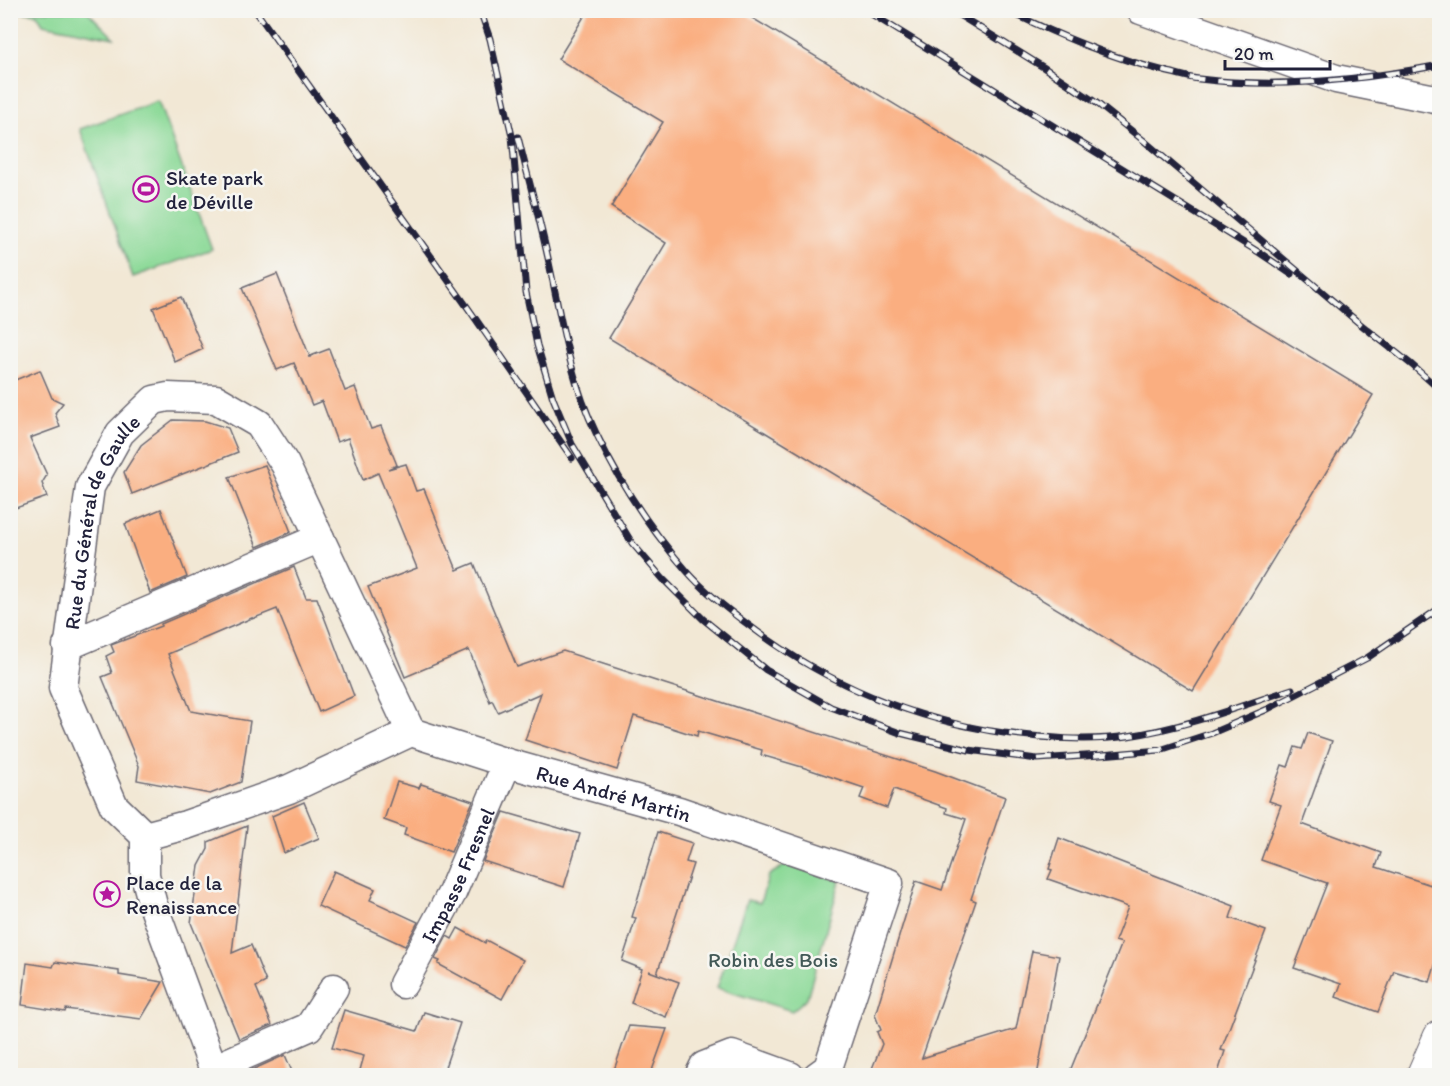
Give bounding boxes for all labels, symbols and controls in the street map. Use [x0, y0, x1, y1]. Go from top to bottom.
scale bar [1225, 33, 1330, 71]
text: 20 m [1234, 43, 1274, 65]
place label: Skate park de Déville [166, 165, 263, 214]
sports icon: Skate park de Déville [131, 174, 161, 204]
street label: Rue du Général de Gaulle [58, 408, 145, 631]
street label: Rue André Martin [534, 759, 695, 827]
street label: Impasse Fresnel [415, 803, 499, 947]
place label: Place de la Renaissance [126, 870, 237, 919]
place icon: Place de la Renaissance [92, 879, 122, 909]
park label: Robin des Bois [708, 947, 838, 972]

